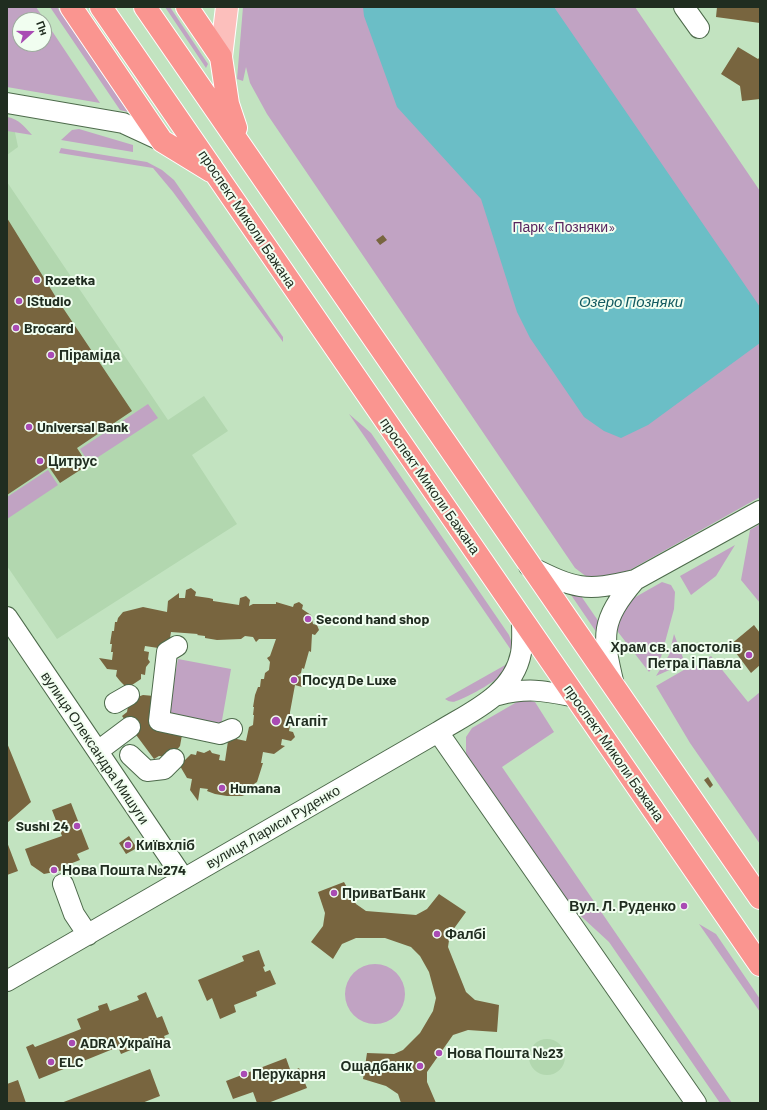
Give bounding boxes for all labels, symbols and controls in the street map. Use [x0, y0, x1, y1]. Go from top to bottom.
north arrow [12, 12, 52, 52]
text: Пн [34, 19, 51, 37]
street label: проспект Миколи Бажана [195, 147, 299, 291]
park label: Парк «Позняки» [512, 219, 616, 235]
place label: Rozetka [45, 272, 95, 288]
marker: Rozetka [32, 275, 42, 285]
place label: IStudio [27, 293, 71, 309]
water label: Озеро Позняки [579, 293, 683, 311]
marker: IStudio [14, 296, 24, 306]
place label: Brocard [24, 320, 74, 336]
marker: Brocard [11, 323, 21, 333]
place label: Піраміда [59, 347, 120, 363]
marker: Піраміда [46, 350, 56, 360]
street label: проспект Миколи Бажана [376, 415, 484, 557]
place label: Universal Bank [37, 419, 129, 435]
marker: Universal Bank [24, 422, 34, 432]
place label: Цитрус [48, 453, 97, 469]
marker: Цитрус [35, 456, 45, 466]
place label: Second hand shop [316, 611, 429, 627]
marker: Second hand shop [303, 614, 313, 624]
place label: Храм св. апостолів Петра і Павла [611, 639, 741, 672]
marker: Храм св. апостолів Петра і Павла [744, 650, 754, 660]
street label: вулиця Олександра Мишуги [37, 668, 153, 828]
place label: Посуд De Luxe [302, 672, 397, 688]
marker: Посуд De Luxe [289, 675, 299, 685]
street label: проспект Миколи Бажана [560, 682, 668, 824]
place label: Агапіт [285, 713, 328, 729]
marker: Агапіт [270, 715, 282, 727]
place label: Humana [230, 780, 281, 796]
street label: вулиця Лариси Руденко [203, 782, 343, 872]
marker: Humana [217, 783, 227, 793]
place label: Sushi 24 [16, 818, 69, 834]
marker: Sushi 24 [72, 821, 82, 831]
place label: Київхліб [136, 837, 195, 853]
marker: Київхліб [123, 840, 133, 850]
place label: Нова Пошта №274 [62, 862, 186, 878]
marker: Нова Пошта №274 [49, 865, 59, 875]
place label: ПриватБанк [342, 885, 426, 901]
marker: ПриватБанк [329, 888, 339, 898]
place label: Вул. Л. Руденко [569, 898, 676, 914]
marker: Вул. Л. Руденко [679, 901, 689, 911]
place label: Фалбі [445, 926, 486, 942]
marker: Фалбі [432, 929, 442, 939]
place label: ADRA Україна [80, 1035, 171, 1051]
marker: ADRA Україна [67, 1038, 77, 1048]
place label: Нова Пошта №23 [447, 1045, 563, 1061]
marker: Нова Пошта №23 [434, 1048, 444, 1058]
place label: ELC [59, 1054, 84, 1070]
marker: ELC [46, 1057, 56, 1067]
place label: Ощадбанк [341, 1058, 412, 1074]
marker: Ощадбанк [415, 1061, 425, 1071]
place label: Перукарня [252, 1066, 326, 1082]
marker: Перукарня [239, 1069, 249, 1079]

